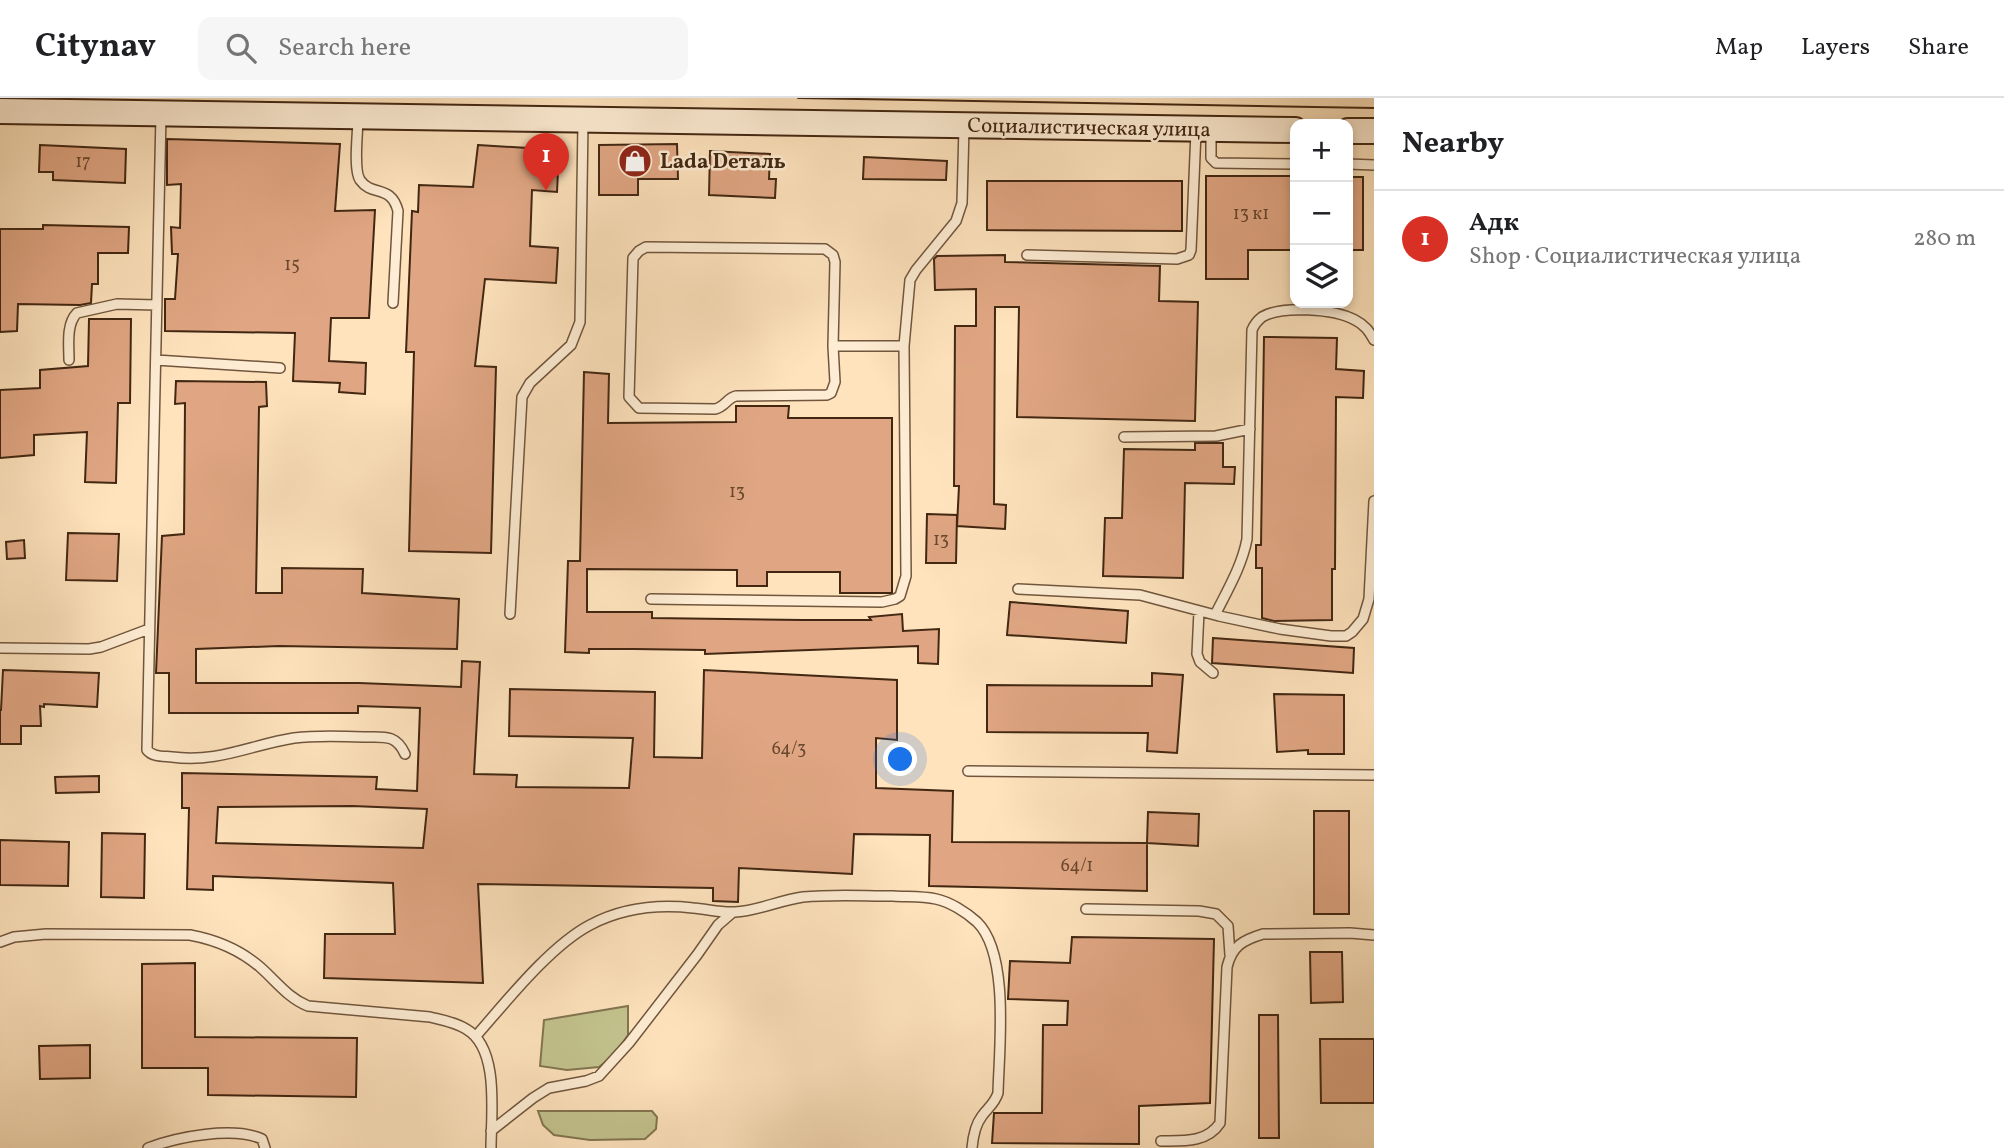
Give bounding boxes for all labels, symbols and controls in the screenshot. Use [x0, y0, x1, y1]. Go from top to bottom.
search box [198, 17, 688, 80]
text: Citynav [35, 25, 156, 71]
icon: search [222, 29, 260, 67]
text: Search here [278, 30, 411, 66]
text: Map [1715, 31, 1763, 65]
text: Layers [1801, 31, 1870, 65]
text: Share [1908, 31, 1969, 65]
street label: Социалистическая улица [967, 112, 1211, 145]
map controls [1290, 119, 1353, 308]
button: + [1290, 119, 1353, 182]
text: Nearby [1402, 123, 1504, 165]
pin: 1 [523, 133, 569, 191]
shop icon: Lada Dеталь [616, 142, 654, 180]
place label: Lada Dеталь [660, 148, 786, 177]
house number: 17 [75, 150, 91, 175]
button: − [1290, 182, 1353, 245]
house number: 13 к1 [1233, 202, 1269, 227]
text: Адк [1469, 205, 1519, 241]
text: 1 [1420, 223, 1430, 255]
text: 280 m [1913, 223, 1976, 255]
text: Shop · Социалистическая улица [1469, 241, 1801, 273]
button: layers [1290, 245, 1353, 308]
house number: 15 [284, 253, 300, 278]
house number: 13 [729, 480, 745, 505]
house number: 13 [933, 528, 949, 553]
house number: 64/3 [772, 737, 806, 762]
your location [883, 742, 917, 776]
house number: 64/1 [1061, 854, 1093, 879]

